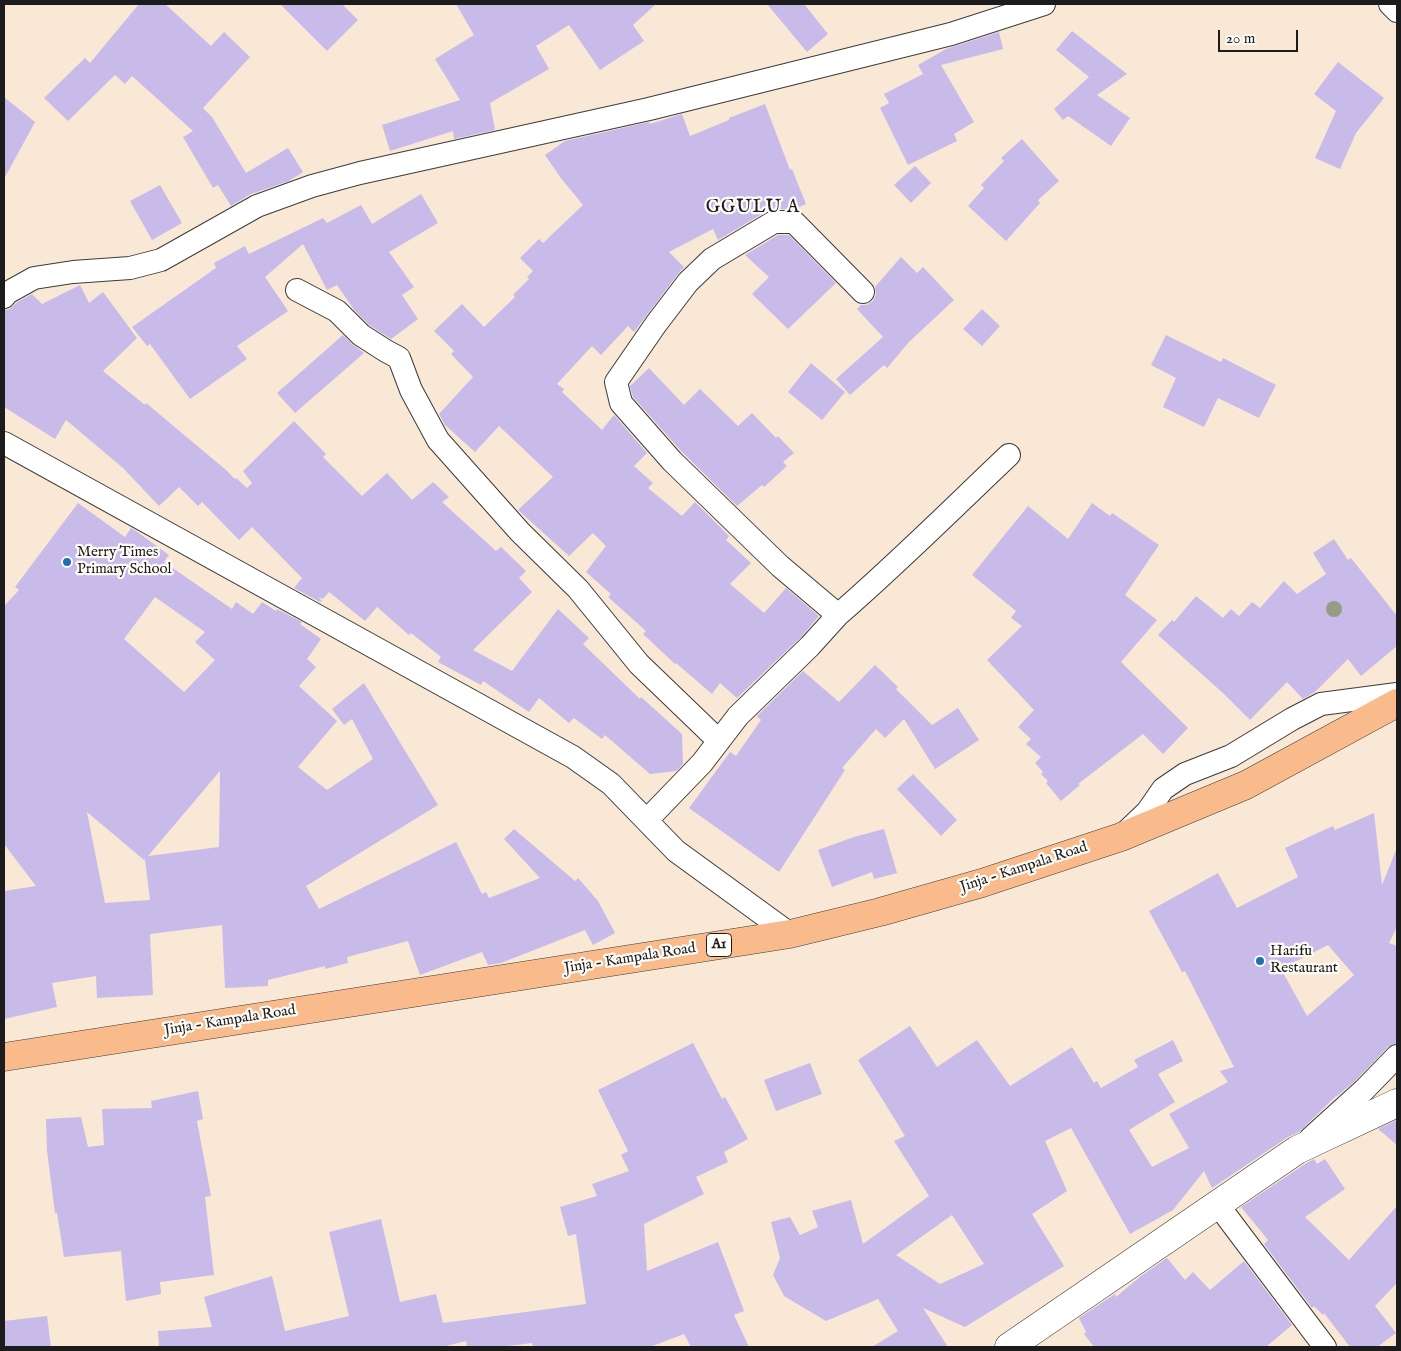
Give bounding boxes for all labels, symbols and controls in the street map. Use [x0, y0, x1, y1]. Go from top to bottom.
scale bar [1221, 20, 1301, 52]
text: 20 m [1226, 29, 1255, 48]
district label: GGULU A [705, 197, 801, 219]
place label: Merry Times Primary School [77, 544, 172, 579]
marker: Merry Times Primary School [61, 556, 73, 568]
street label: Jinja - Kampala Road [958, 839, 1090, 897]
road number: A1 [706, 934, 732, 956]
street label: Jinja - Kampala Road [563, 940, 697, 978]
place label: Harifu Restaurant [1270, 943, 1338, 978]
marker: Harifu Restaurant [1254, 955, 1266, 967]
street label: Jinja - Kampala Road [163, 1002, 297, 1040]

